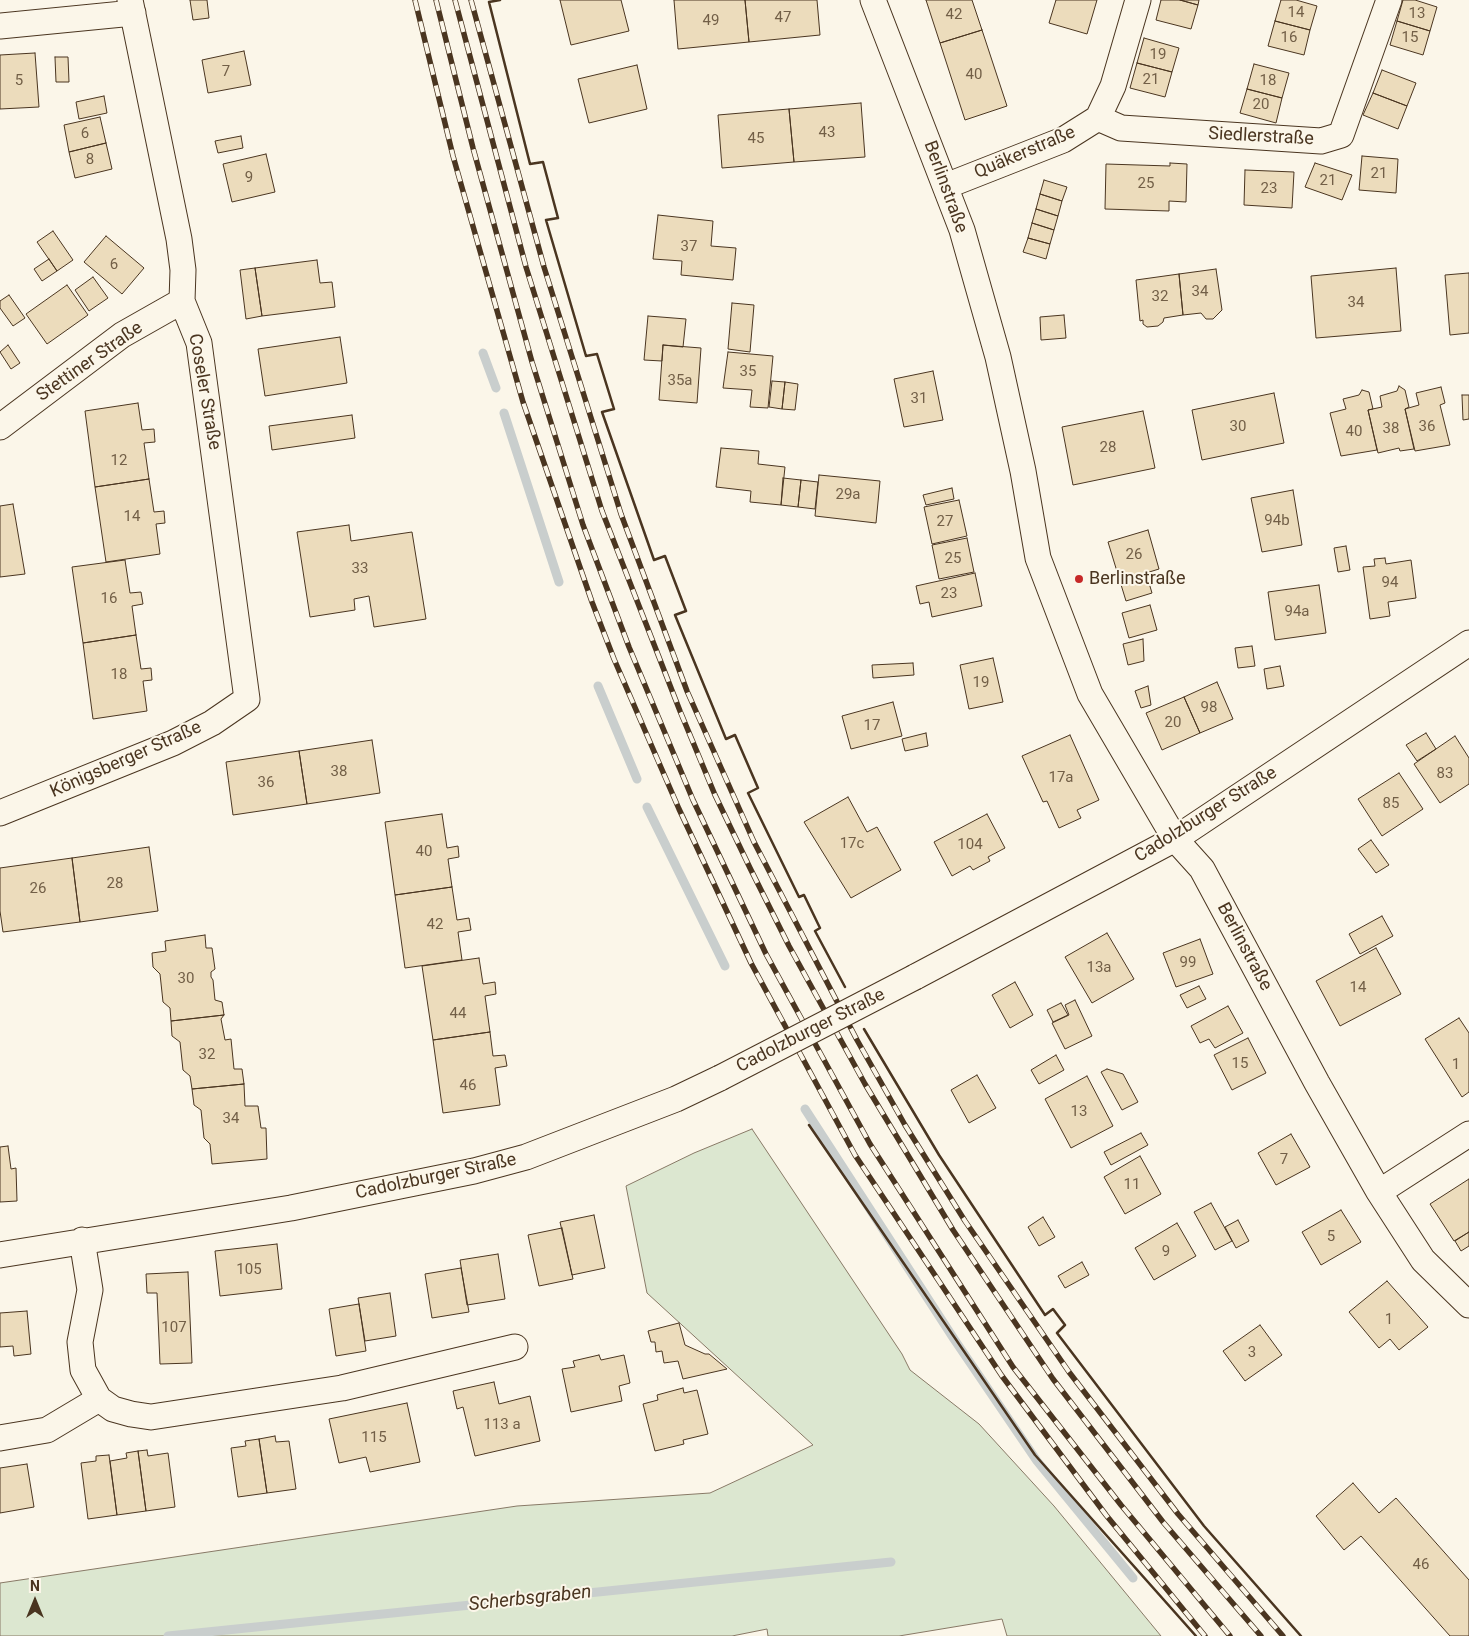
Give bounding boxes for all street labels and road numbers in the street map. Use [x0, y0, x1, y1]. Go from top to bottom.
street label: Quäkerstraße [971, 122, 1079, 184]
street label: Siedlerstraße [1208, 123, 1314, 151]
street label: Berlinstraße [918, 138, 972, 236]
street label: Stettiner Straße [33, 317, 147, 407]
street label: Coseler Straße [183, 332, 225, 452]
street label: Königsberger Straße [47, 717, 205, 803]
street label: Cadolzburger Straße [1131, 762, 1281, 868]
street label: Berlinstraße [1212, 899, 1276, 995]
street label: Cadolzburger Straße [733, 984, 889, 1078]
street label: Cadolzburger Straße [354, 1149, 518, 1205]

